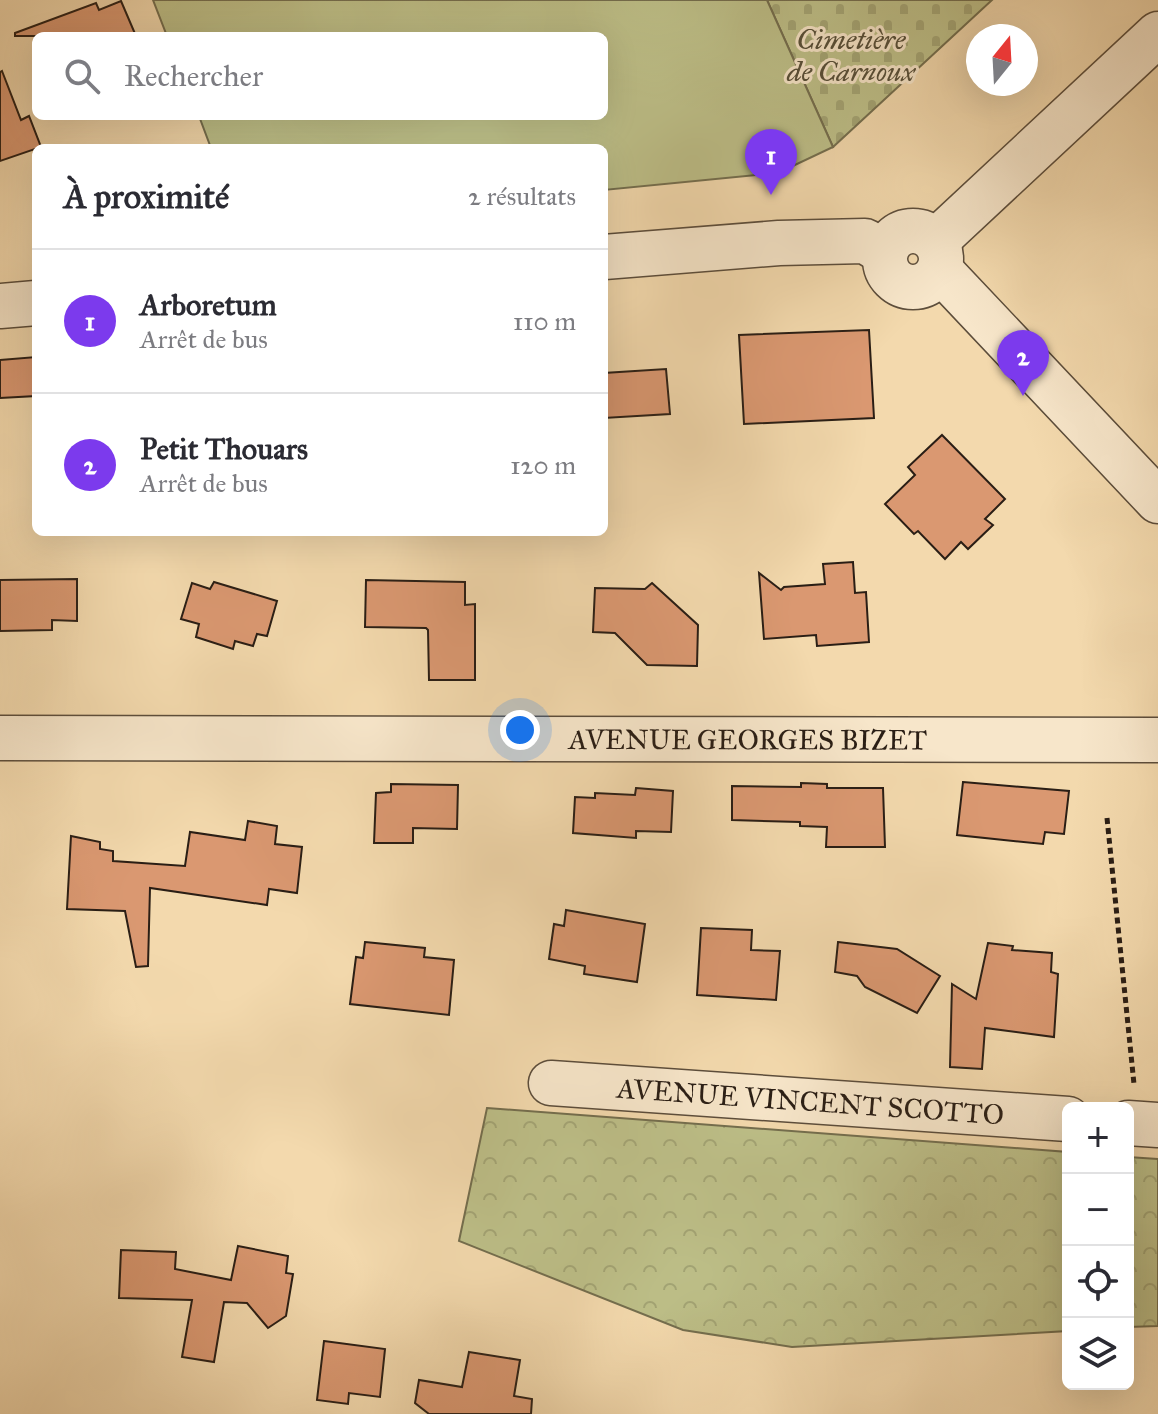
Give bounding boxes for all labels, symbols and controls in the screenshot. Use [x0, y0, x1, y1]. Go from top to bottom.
park label: Cimetière de Carnoux [786, 22, 917, 89]
north arrow [966, 24, 1038, 96]
search box [32, 32, 608, 120]
icon: search [60, 54, 104, 98]
text: Rechercher [124, 58, 263, 94]
pin: 1 [745, 129, 797, 195]
text: À proximité [64, 176, 229, 217]
text: 2 résultats [468, 180, 576, 212]
text: Arboretum [140, 287, 277, 323]
text: 1 [85, 305, 95, 337]
text: 110 m [513, 305, 576, 337]
text: Arrêt de bus [140, 323, 268, 355]
pin: 2 [997, 330, 1049, 396]
text: Petit Thouars [140, 431, 308, 467]
text: 2 [84, 449, 96, 481]
text: 120 m [510, 449, 576, 481]
text: Arrêt de bus [140, 467, 268, 499]
your location [500, 710, 540, 750]
street label: AVENUE GEORGES BIZET [568, 722, 927, 758]
street label: AVENUE VINCENT SCOTTO [615, 1071, 1005, 1132]
map controls [1062, 1102, 1134, 1390]
button: + [1062, 1102, 1134, 1174]
button: − [1062, 1174, 1134, 1246]
button: locate [1062, 1246, 1134, 1318]
button: layers [1062, 1318, 1134, 1390]

